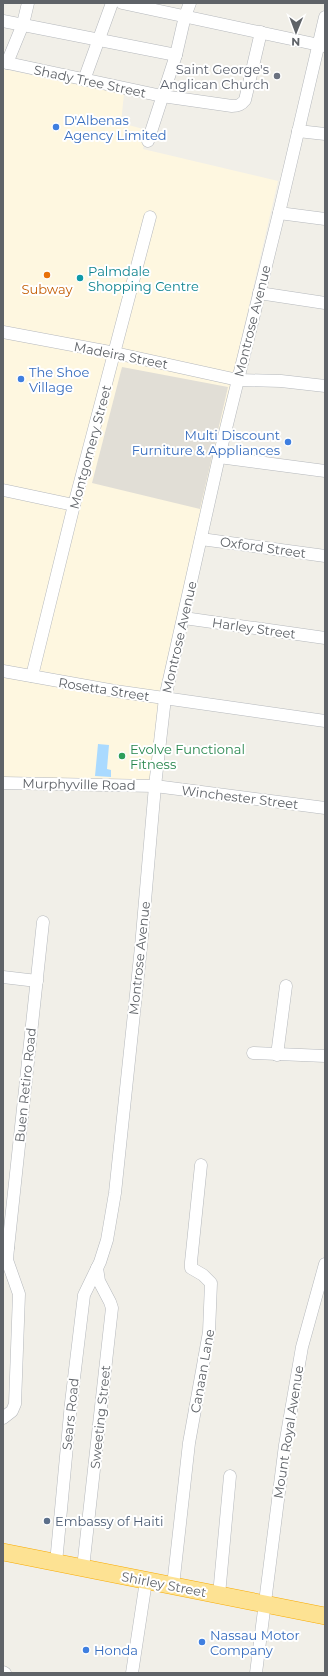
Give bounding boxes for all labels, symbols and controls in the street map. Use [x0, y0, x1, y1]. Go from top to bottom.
north arrow [276, 12, 316, 52]
text: N [291, 35, 300, 49]
street label: Shady Tree Street [32, 61, 148, 101]
place label: Saint George's Anglican Church [160, 61, 269, 92]
marker: Saint George's Anglican Church [272, 71, 282, 81]
place label: D'Albenas Agency Limited [64, 112, 167, 143]
marker: D'Albenas Agency Limited [51, 122, 61, 132]
place label: Palmdale Shopping Centre [88, 263, 199, 294]
street label: Montrose Avenue [230, 263, 274, 378]
marker: Subway [42, 270, 52, 280]
marker: Palmdale Shopping Centre [75, 273, 85, 283]
place label: Subway [22, 281, 73, 297]
street label: Madeira Street [73, 338, 169, 372]
place label: The Shoe Village [29, 364, 89, 395]
marker: The Shoe Village [16, 374, 26, 384]
street label: Montgomery Street [66, 383, 114, 511]
place label: Multi Discount Furniture & Appliances [132, 427, 280, 458]
marker: Multi Discount Furniture & Appliances [283, 437, 293, 447]
street label: Oxford Street [219, 533, 307, 561]
street label: Montrose Avenue [158, 579, 200, 695]
street label: Harley Street [211, 614, 297, 642]
street label: Rosetta Street [57, 674, 151, 704]
place label: Evolve Functional Fitness [130, 741, 245, 772]
marker: Evolve Functional Fitness [117, 751, 127, 761]
street label: Murphyville Road [22, 775, 136, 793]
street label: Winchester Street [181, 782, 299, 812]
street label: Montrose Avenue [125, 900, 153, 1016]
street label: Buen Retiro Road [11, 1027, 39, 1143]
street label: Canaan Lane [187, 1328, 217, 1414]
street label: Sweeting Street [87, 1364, 113, 1470]
street label: Mount Royal Avenue [270, 1364, 306, 1500]
street label: Sears Road [58, 1377, 82, 1451]
place label: Embassy of Haiti [55, 1513, 163, 1529]
marker: Embassy of Haiti [42, 1516, 52, 1526]
street label: Shirley Street [120, 1568, 208, 1600]
place label: Nassau Motor Company [210, 1627, 300, 1658]
marker: Nassau Motor Company [197, 1637, 207, 1647]
place label: Honda [94, 1642, 138, 1658]
marker: Honda [81, 1645, 91, 1655]

